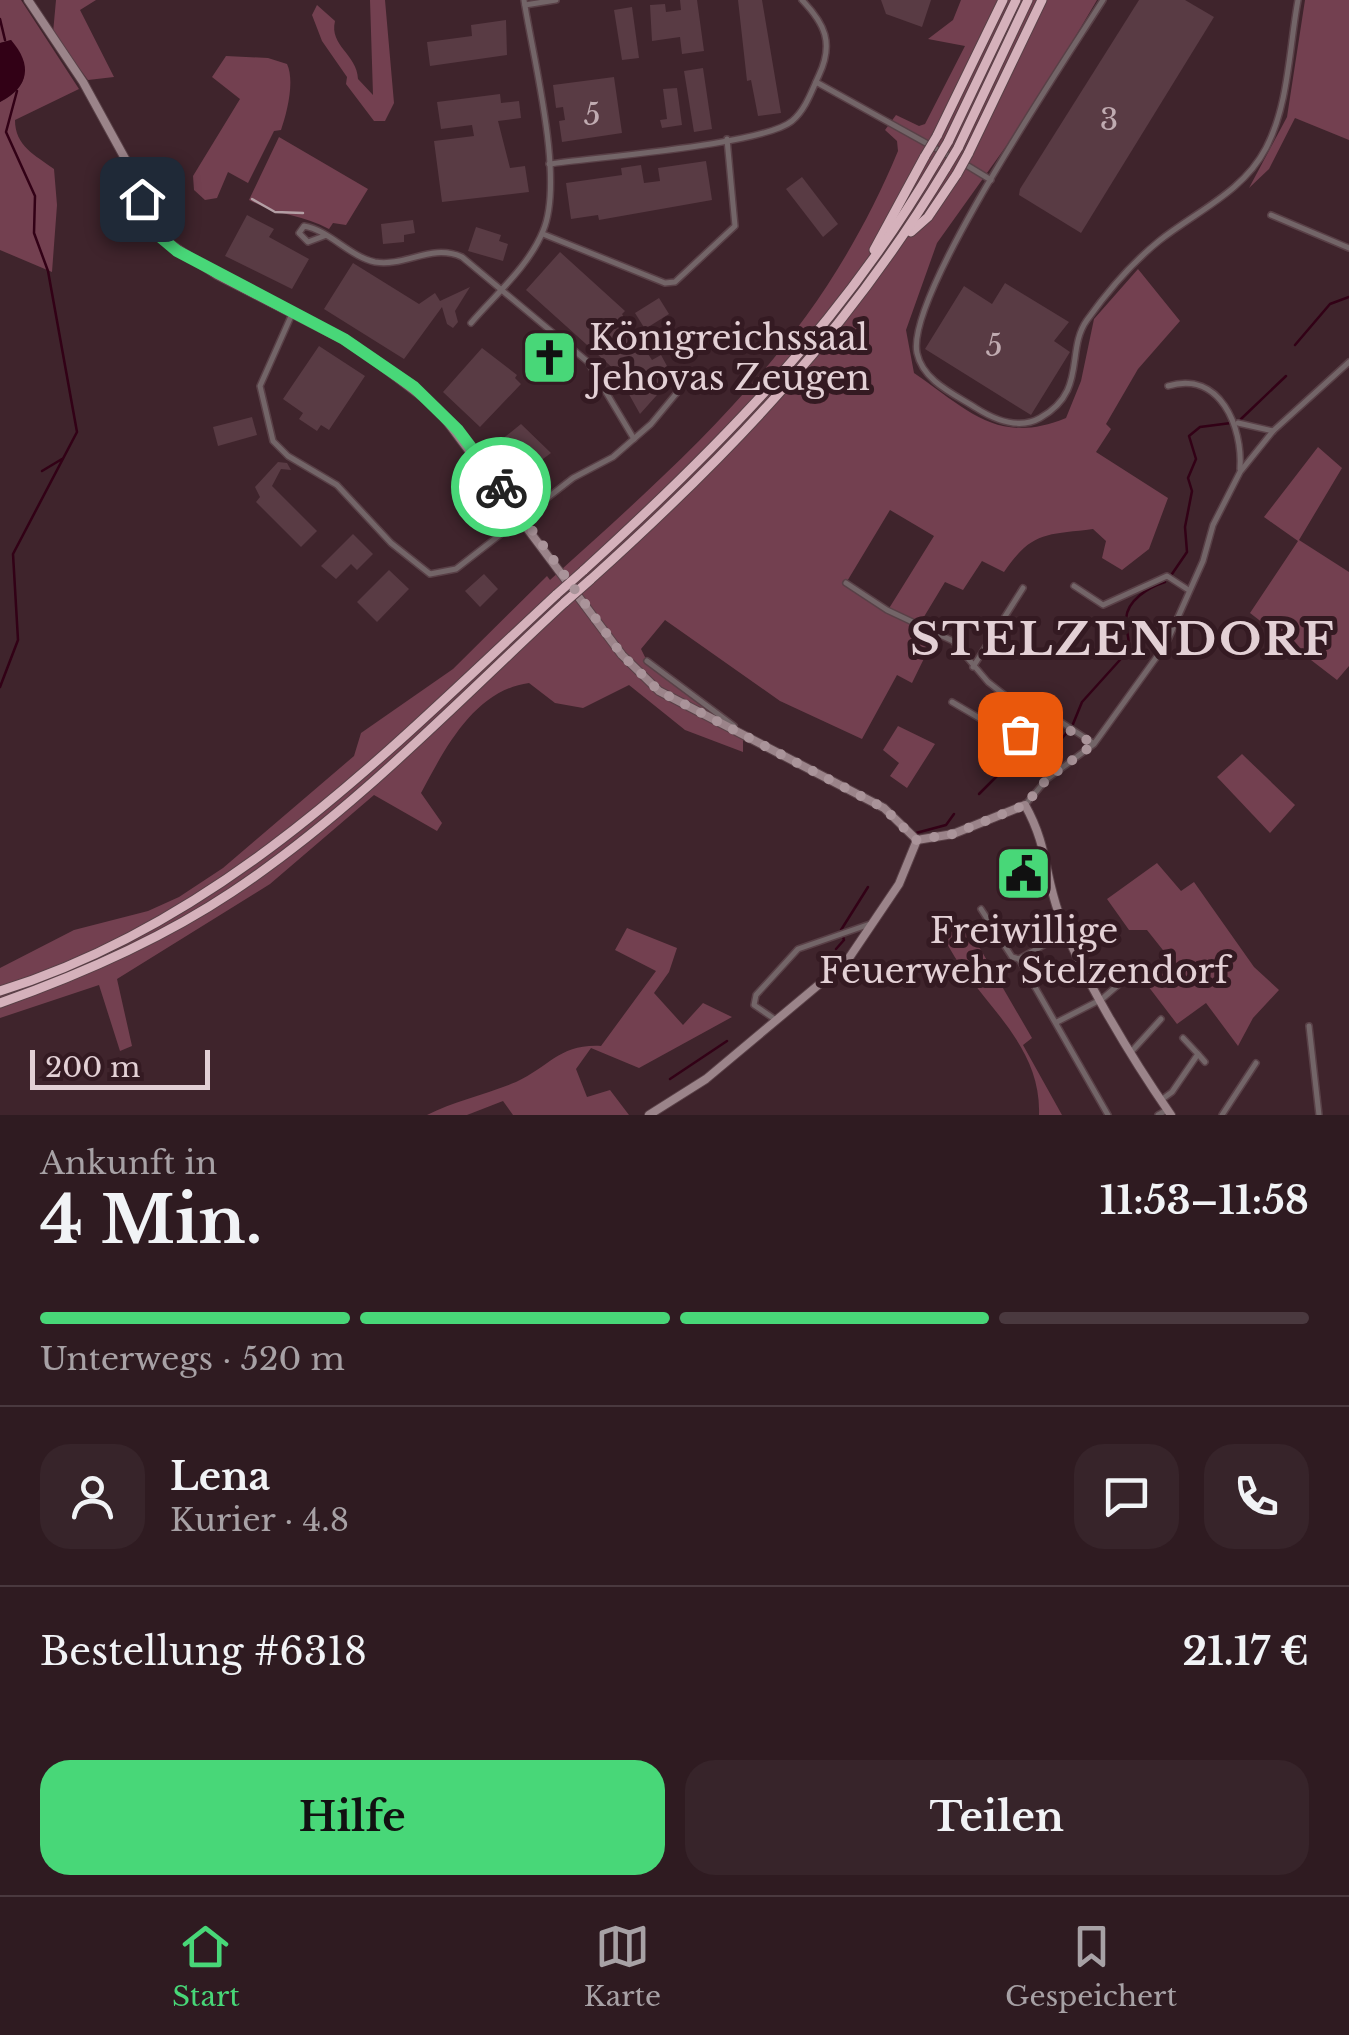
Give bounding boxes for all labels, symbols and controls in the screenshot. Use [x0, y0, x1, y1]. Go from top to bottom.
house number: 5 [583, 96, 601, 133]
house number: 3 [1100, 101, 1118, 138]
pin [100, 157, 185, 242]
icon: home [115, 172, 170, 227]
place label: Königreichssaal Jehovas Zeugen [585, 316, 870, 399]
church icon: Königreichssaal Jehovas Zeugen [520, 327, 580, 387]
house number: 5 [985, 327, 1003, 364]
courier [451, 437, 551, 537]
icon: bike [474, 460, 529, 515]
district label: STELZENDORF [910, 611, 1336, 667]
pin [978, 692, 1063, 777]
icon: bag [993, 707, 1048, 762]
public building icon: Freiwillige Feuerwehr Stelzendorf [994, 844, 1054, 904]
place label: Freiwillige Feuerwehr Stelzendorf [819, 909, 1232, 992]
scale bar [30, 1045, 210, 1090]
text: 200 m [45, 1050, 140, 1085]
text: Ankunft in [40, 1143, 217, 1183]
text: 11:53–11:58 [1100, 1177, 1309, 1224]
text: 4 Min. [40, 1180, 263, 1261]
text: Unterwegs · 520 m [40, 1339, 345, 1379]
button: person [40, 1444, 145, 1549]
button: chat [1074, 1444, 1179, 1549]
button: phone [1204, 1444, 1309, 1549]
text: Lena [170, 1453, 270, 1500]
text: Kurier · 4.8 [170, 1500, 349, 1540]
text: Bestellung #6318 [40, 1628, 367, 1675]
text: 21.17 € [1183, 1628, 1309, 1675]
button: Hilfe [40, 1760, 665, 1875]
button: Teilen [685, 1760, 1309, 1875]
tab: Start [172, 1919, 240, 2014]
tab: Karte [584, 1919, 661, 2014]
tab: Gespeichert [1005, 1919, 1177, 2014]

